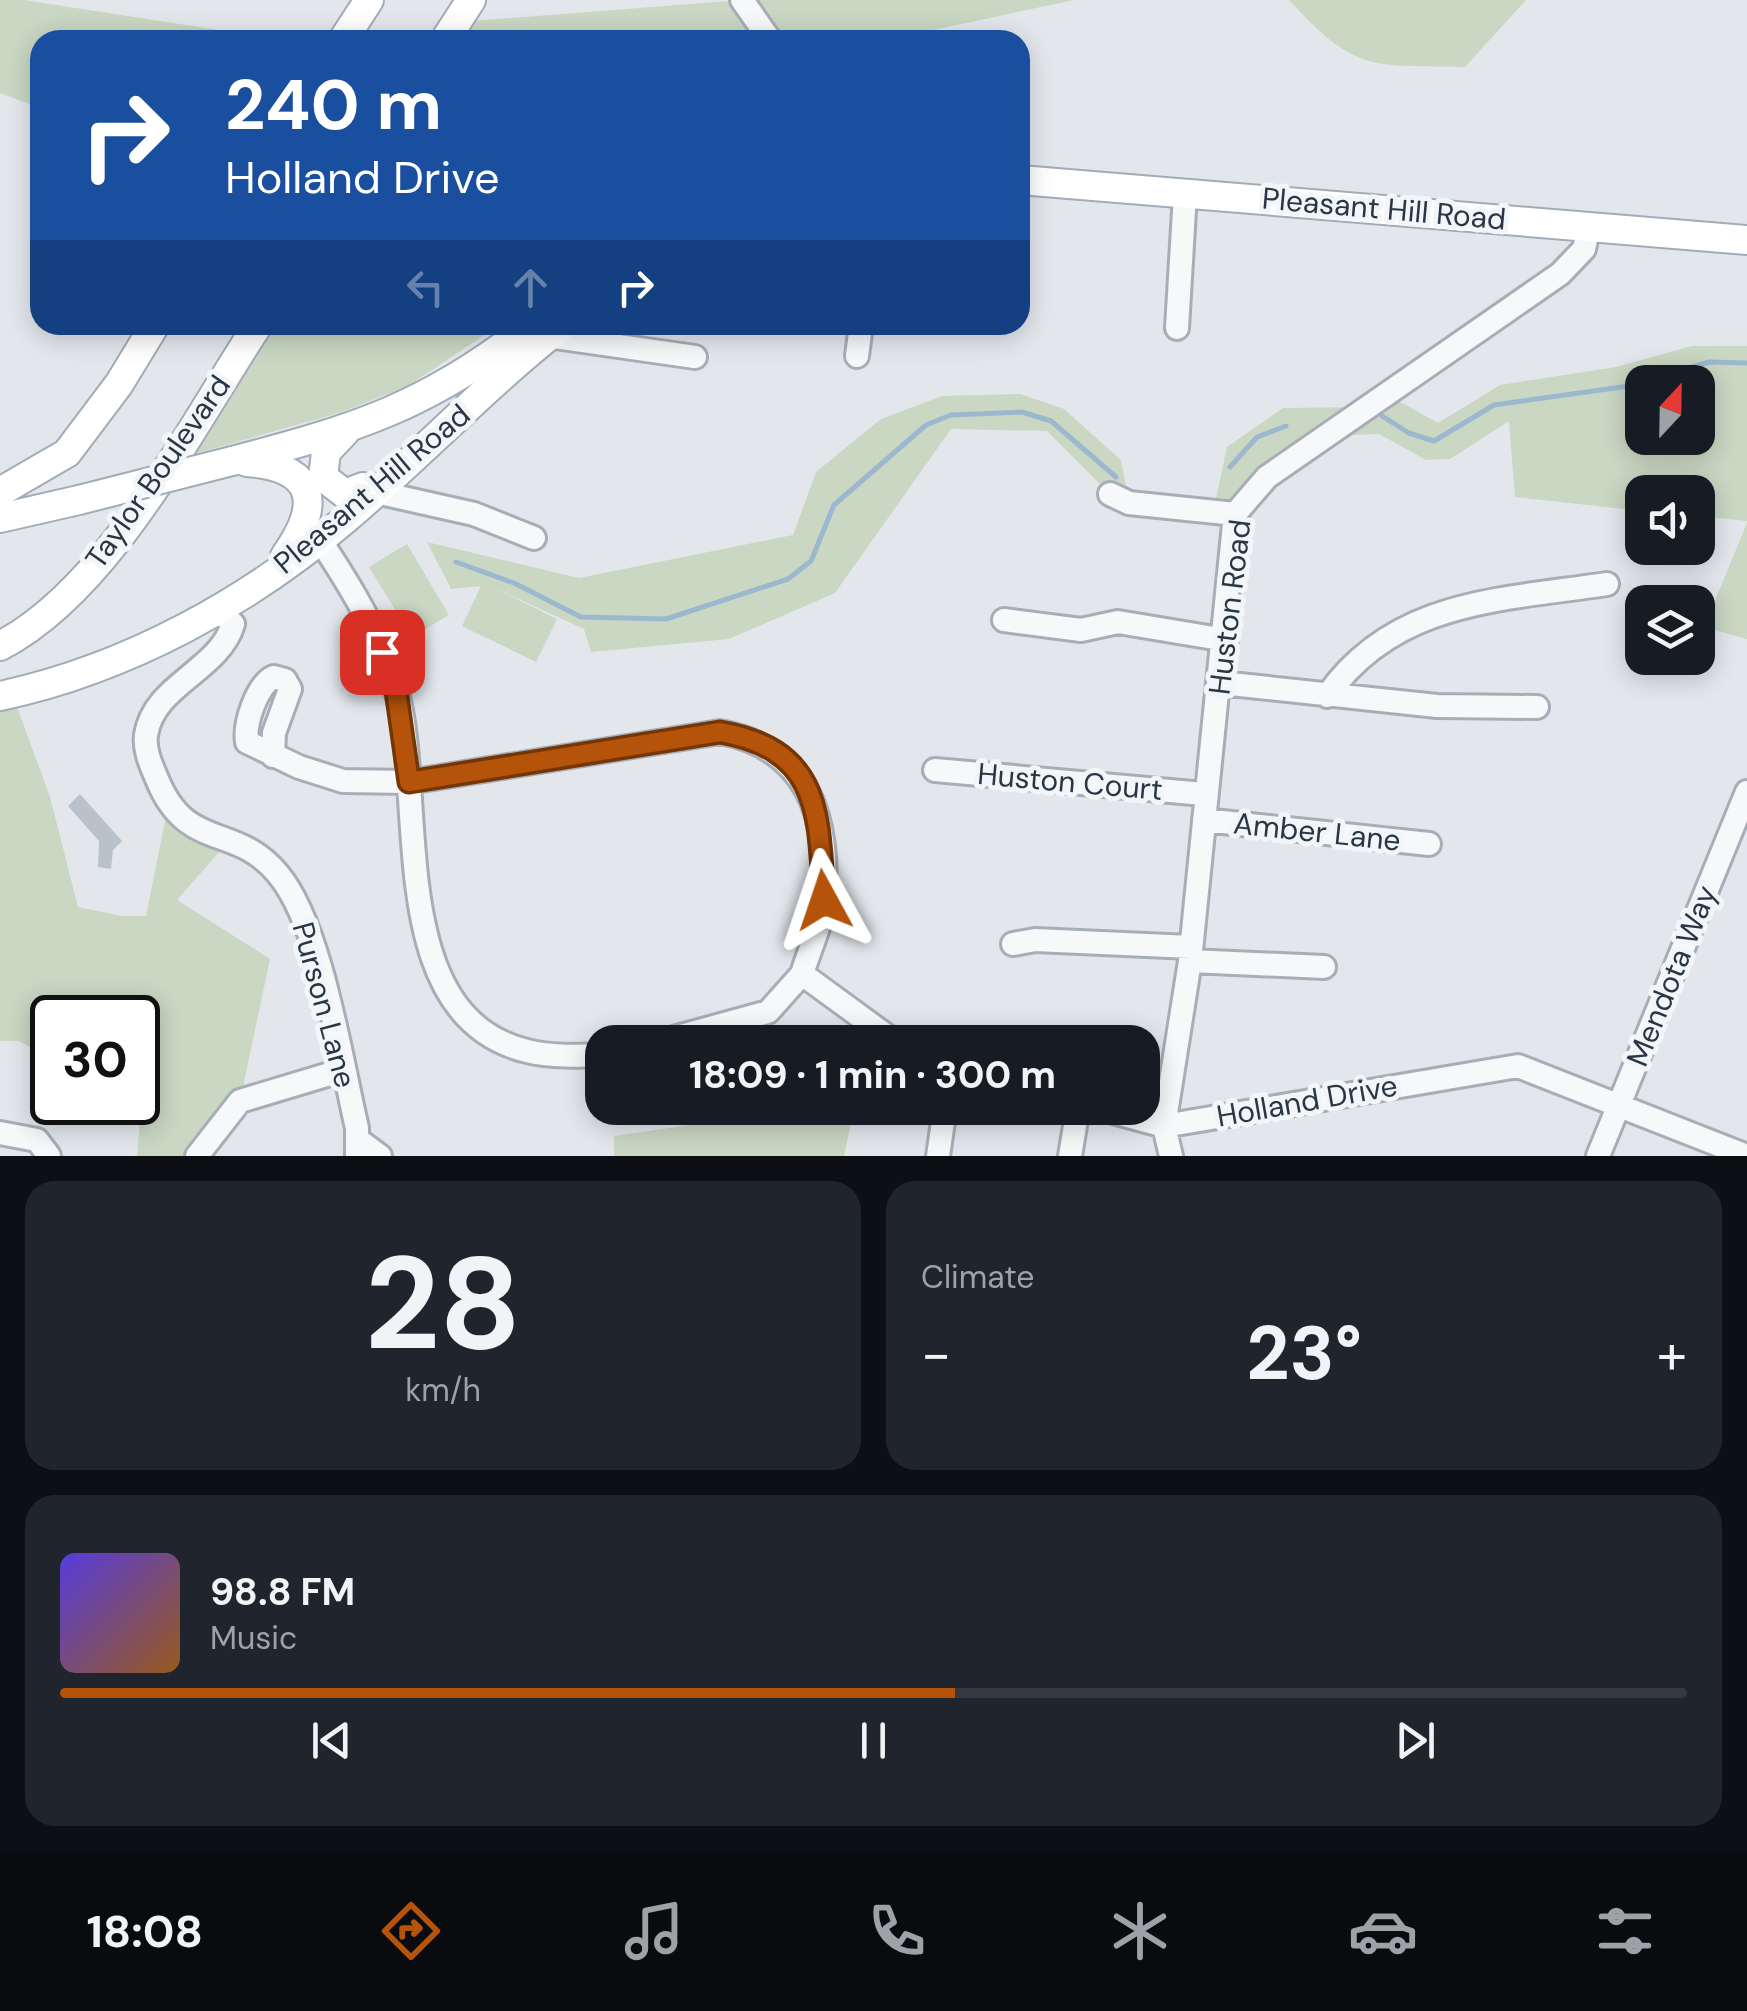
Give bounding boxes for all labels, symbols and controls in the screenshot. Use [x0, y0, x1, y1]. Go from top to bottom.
text: 240 m [225, 60, 442, 151]
icon: right [60, 70, 190, 200]
text: Holland Drive [225, 148, 499, 207]
street label: Pleasant Hill Road [1260, 178, 1508, 239]
icon: left [398, 260, 453, 315]
icon: ahead [503, 260, 558, 315]
icon: right [608, 260, 663, 315]
north arrow [1625, 365, 1715, 455]
map controls [1625, 365, 1715, 675]
street label: Taylor Boulevard [76, 367, 239, 576]
street label: Pleasant Hill Road [265, 395, 478, 582]
button: sound [1625, 475, 1715, 565]
street label: Huston Road [1199, 517, 1260, 697]
button: layers [1625, 585, 1715, 675]
pin [340, 610, 425, 695]
icon: arrive [355, 625, 410, 680]
street label: Huston Court [976, 754, 1164, 809]
street label: Amber Lane [1231, 803, 1403, 860]
position arrow [772, 848, 876, 952]
street label: Mendota Way [1618, 879, 1726, 1072]
street label: Purson Lane [284, 918, 365, 1092]
speed limit sign: 30 [30, 995, 160, 1125]
text: 18:09 · 1 min · 300 m [689, 1050, 1056, 1100]
street label: Holland Drive [1213, 1065, 1400, 1136]
text: 28 [365, 1219, 521, 1388]
text: Climate [921, 1256, 1035, 1298]
text: 23° [1246, 1305, 1362, 1402]
text: − [921, 1318, 951, 1390]
text: + [1657, 1318, 1687, 1390]
text: km/h [405, 1369, 481, 1411]
text: 98.8 FM [210, 1567, 355, 1617]
text: Music [210, 1617, 297, 1659]
icon: previous [304, 1713, 359, 1768]
icon: pause [846, 1713, 901, 1768]
icon: next [1388, 1713, 1443, 1768]
icon: directions [376, 1896, 446, 1966]
icon: music [619, 1896, 689, 1966]
icon: phone [862, 1896, 932, 1966]
icon: climate [1105, 1896, 1175, 1966]
icon: car [1348, 1896, 1418, 1966]
icon: filters [1590, 1896, 1660, 1966]
text: 18:08 [86, 1902, 203, 1961]

